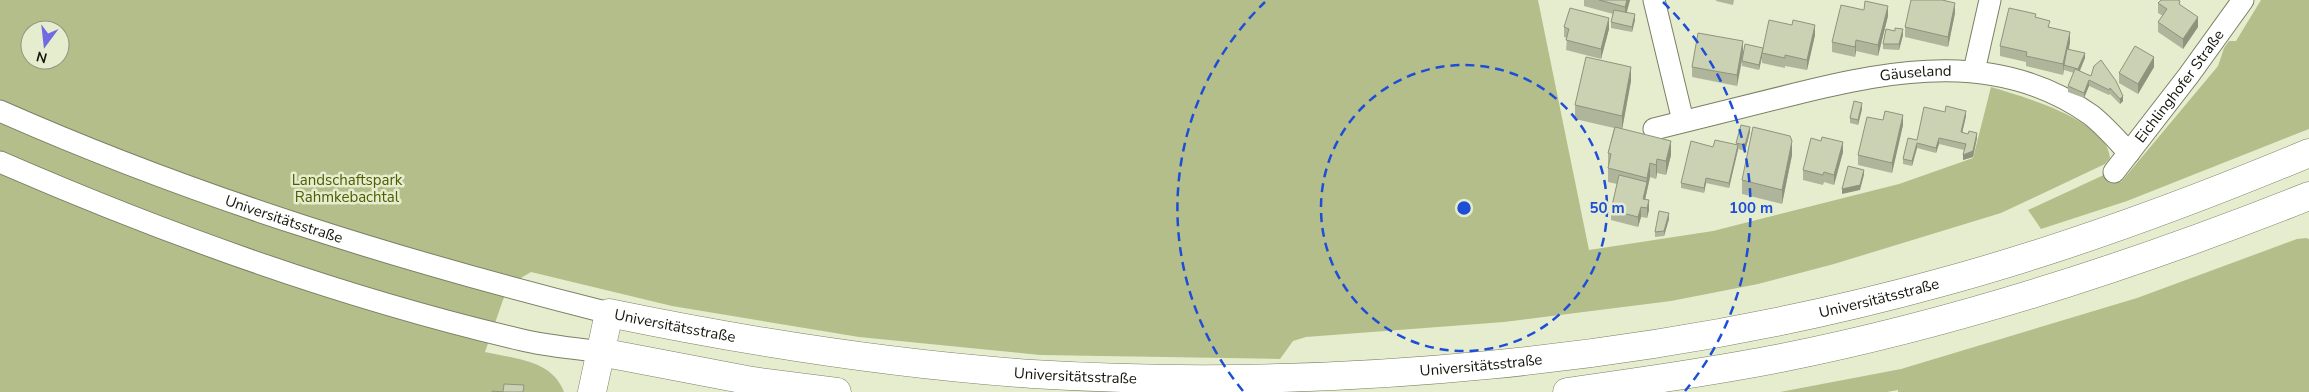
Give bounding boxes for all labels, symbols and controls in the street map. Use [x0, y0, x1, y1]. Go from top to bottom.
north arrow [20, 20, 70, 70]
street label: Eichlinghofer Straße [2130, 26, 2229, 147]
text: N [34, 47, 49, 68]
street label: Gäuseland [1878, 61, 1952, 86]
park label: Landschaftspark Rahmkebachtal [292, 170, 403, 207]
street label: Universitätsstraße [222, 190, 345, 248]
text: 50 m [1589, 198, 1625, 218]
text: 100 m [1729, 198, 1773, 218]
centre of rings [1455, 199, 1473, 217]
street label: Universitätsstraße [1817, 273, 1941, 323]
street label: Universitätsstraße [613, 304, 737, 347]
street label: Universitätsstraße [1419, 349, 1543, 381]
street label: Universitätsstraße [1013, 363, 1137, 388]

